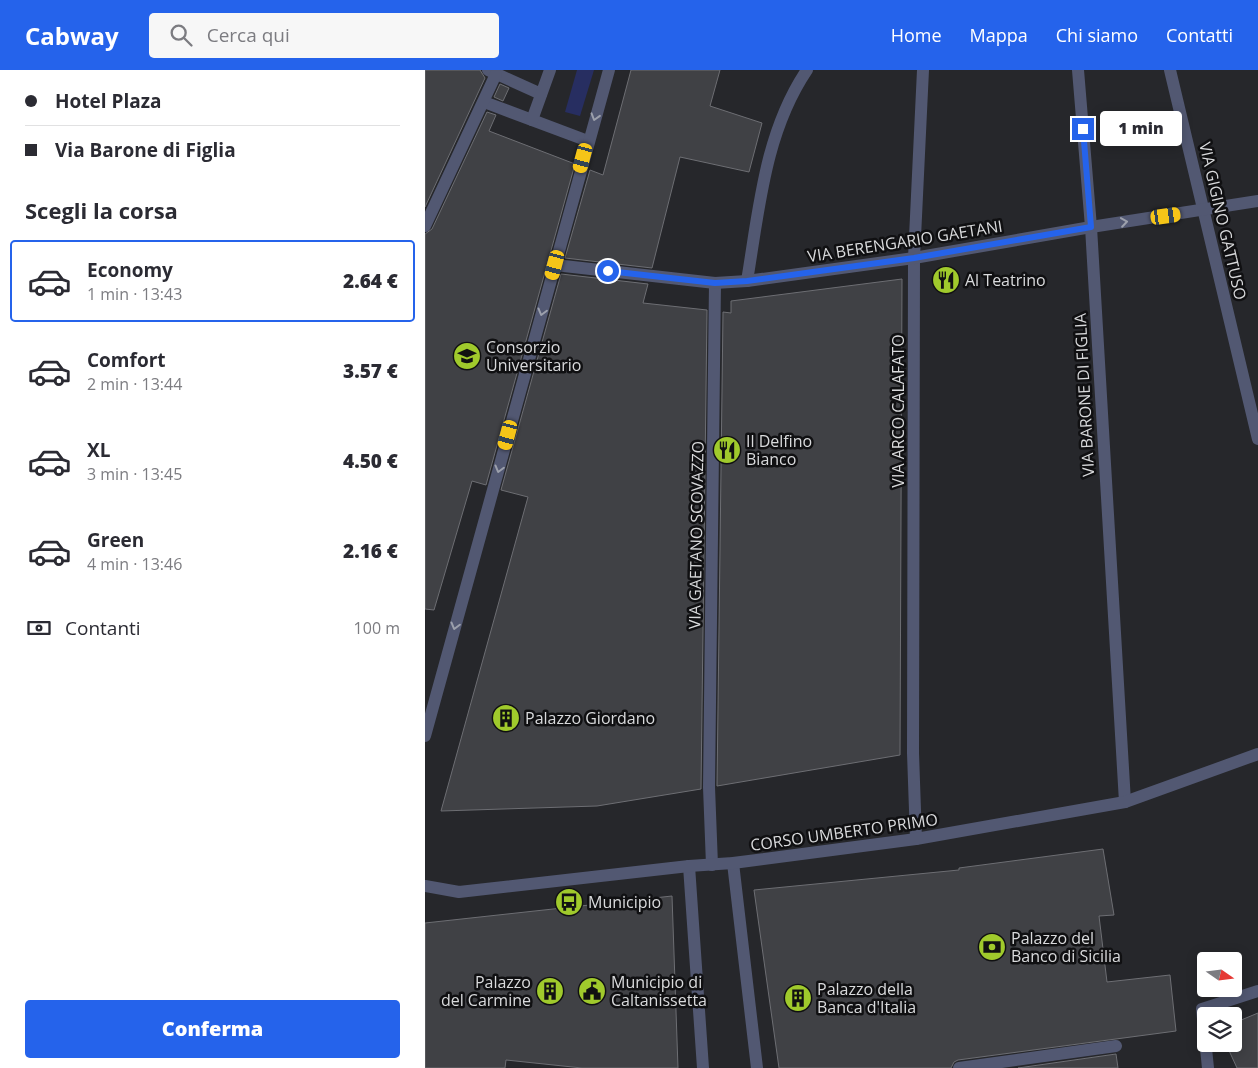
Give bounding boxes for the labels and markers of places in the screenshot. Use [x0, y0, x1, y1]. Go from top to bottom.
restaurant icon: Al Teatrino [931, 265, 961, 295]
place label: Al Teatrino [965, 269, 1046, 291]
place label: Consorzio Universitario [486, 336, 582, 376]
school or university icon: Consorzio Universitario [452, 341, 482, 371]
place label: Il Delfino Bianco [746, 430, 812, 470]
restaurant icon: Il Delfino Bianco [712, 435, 742, 465]
building icon: Palazzo Giordano [491, 703, 521, 733]
place label: Palazzo Giordano [525, 707, 655, 729]
bus stop icon: Municipio [554, 887, 584, 917]
place label: Municipio [588, 891, 661, 913]
place label: Palazzo del Banco di Sicilia [1011, 927, 1121, 967]
bank icon: Palazzo del Banco di Sicilia [977, 932, 1007, 962]
place label: Palazzo del Carmine [441, 971, 531, 1011]
place label: Municipio di Caltanissetta [611, 971, 707, 1011]
building icon: Palazzo del Carmine [535, 976, 565, 1006]
public building icon: Municipio di Caltanissetta [577, 976, 607, 1006]
place label: Palazzo della Banca d'Italia [817, 978, 916, 1018]
building icon: Palazzo della Banca d'Italia [783, 983, 813, 1013]

